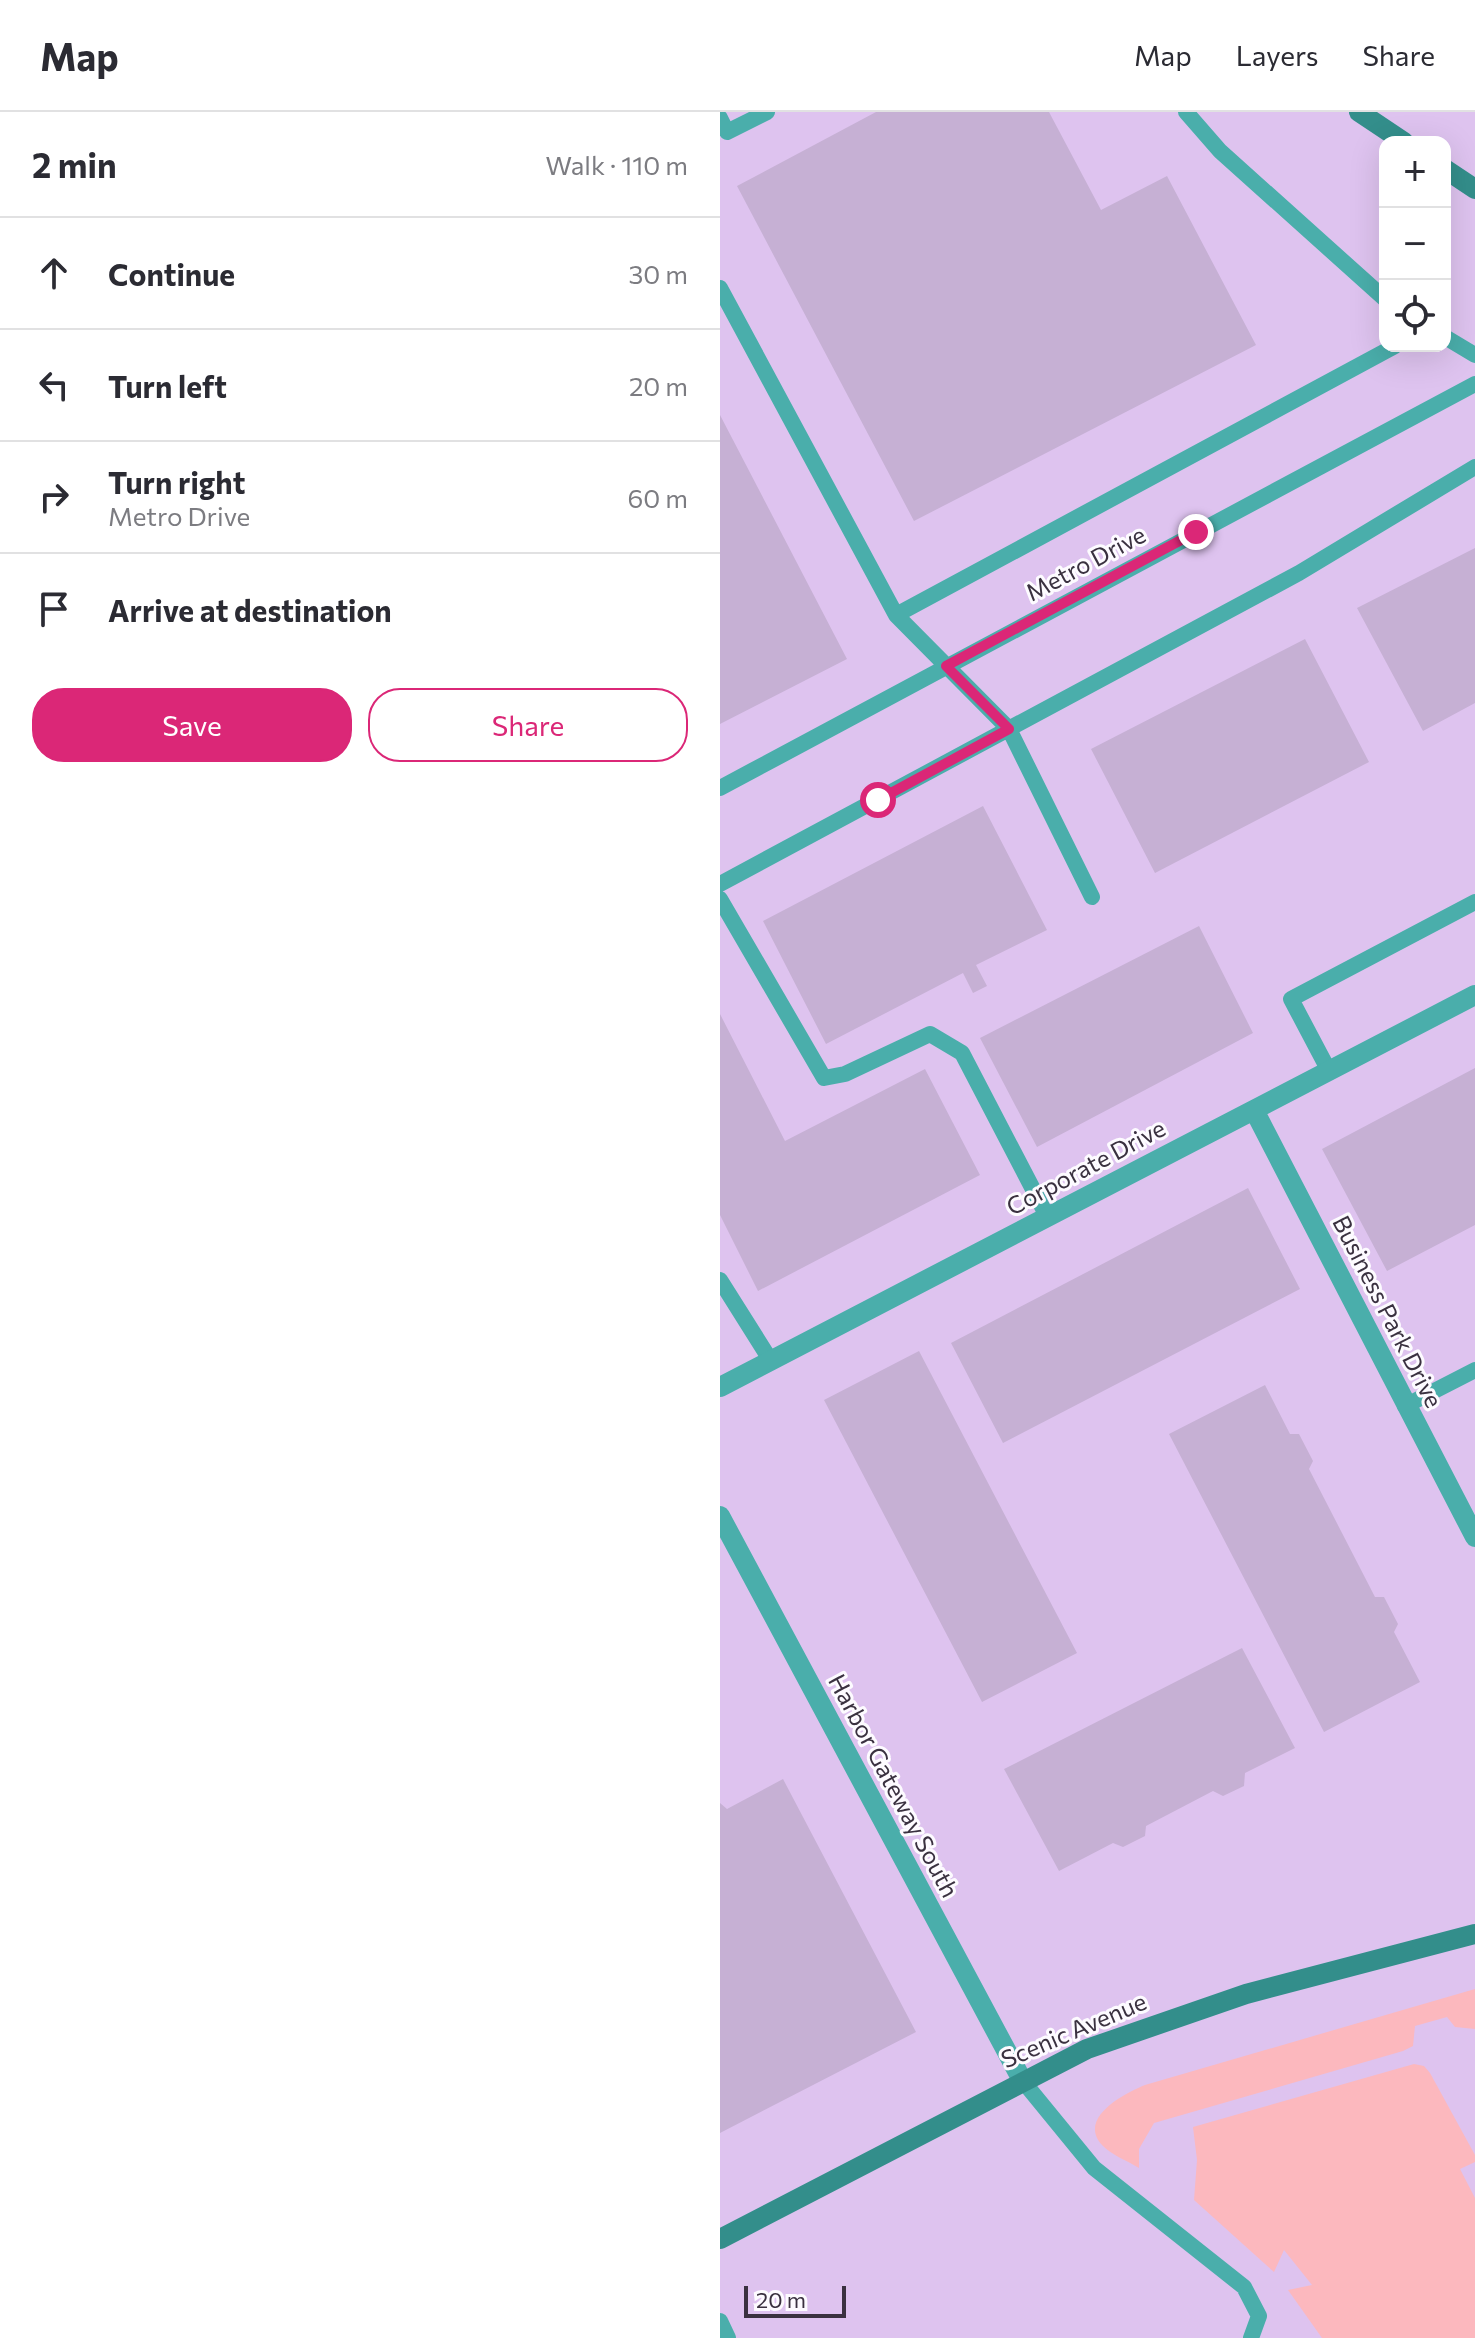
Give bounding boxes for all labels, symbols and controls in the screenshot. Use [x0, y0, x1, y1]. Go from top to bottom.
text: Map [40, 32, 119, 79]
text: Map [1134, 38, 1192, 72]
text: Layers [1236, 38, 1318, 72]
text: Share [1362, 38, 1435, 72]
map controls [1379, 136, 1451, 352]
button: + [1379, 136, 1451, 208]
text: 2 min [32, 143, 117, 185]
text: Walk · 110 m [546, 149, 688, 180]
button: − [1379, 208, 1451, 280]
icon: ahead [32, 251, 76, 295]
text: Continue [108, 255, 235, 292]
text: 30 m [629, 258, 688, 289]
button: locate [1379, 280, 1451, 352]
icon: left [32, 363, 76, 407]
text: Turn left [108, 367, 227, 404]
text: 20 m [629, 370, 688, 401]
text: Turn right [108, 463, 245, 500]
icon: right [32, 475, 76, 519]
text: 60 m [628, 482, 688, 513]
text: Metro Drive [108, 500, 250, 531]
route end [1178, 514, 1214, 550]
street label: Metro Drive [1021, 519, 1150, 606]
icon: arrive [32, 587, 76, 631]
text: Arrive at destination [108, 591, 392, 628]
button: Save [32, 688, 352, 762]
button: Share [368, 688, 688, 762]
route start [860, 782, 896, 818]
street label: Corporate Drive [1001, 1113, 1170, 1221]
street label: Business Park Drive [1327, 1210, 1449, 1412]
street label: Harbor Gateway South [823, 1669, 966, 1902]
street label: Scenic Avenue [996, 1986, 1150, 2073]
scale bar [744, 2282, 846, 2318]
text: 20 m [756, 2286, 806, 2313]

